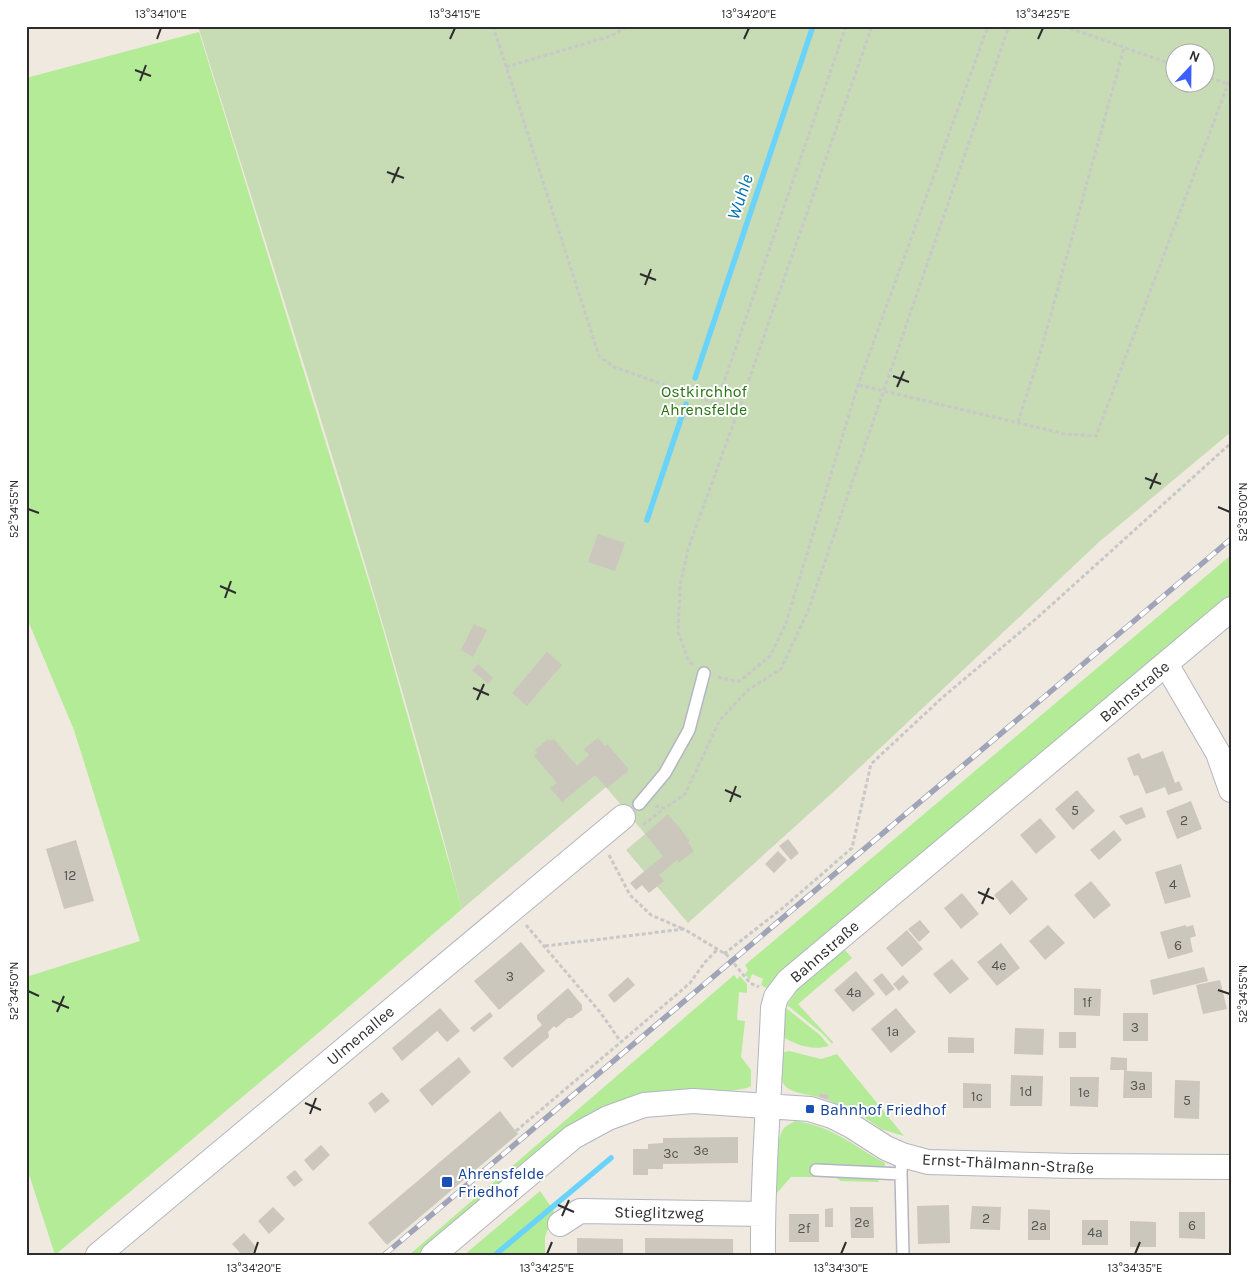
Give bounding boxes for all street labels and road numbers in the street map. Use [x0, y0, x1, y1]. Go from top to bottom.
street label: Bahnstraße [1096, 657, 1173, 726]
street label: Bahnstraße [786, 916, 863, 986]
street label: Ulmenallee [323, 1002, 398, 1069]
street label: Ernst-Thälmann-Straße [921, 1150, 1095, 1177]
street label: Stieglitzweg [614, 1202, 704, 1223]

